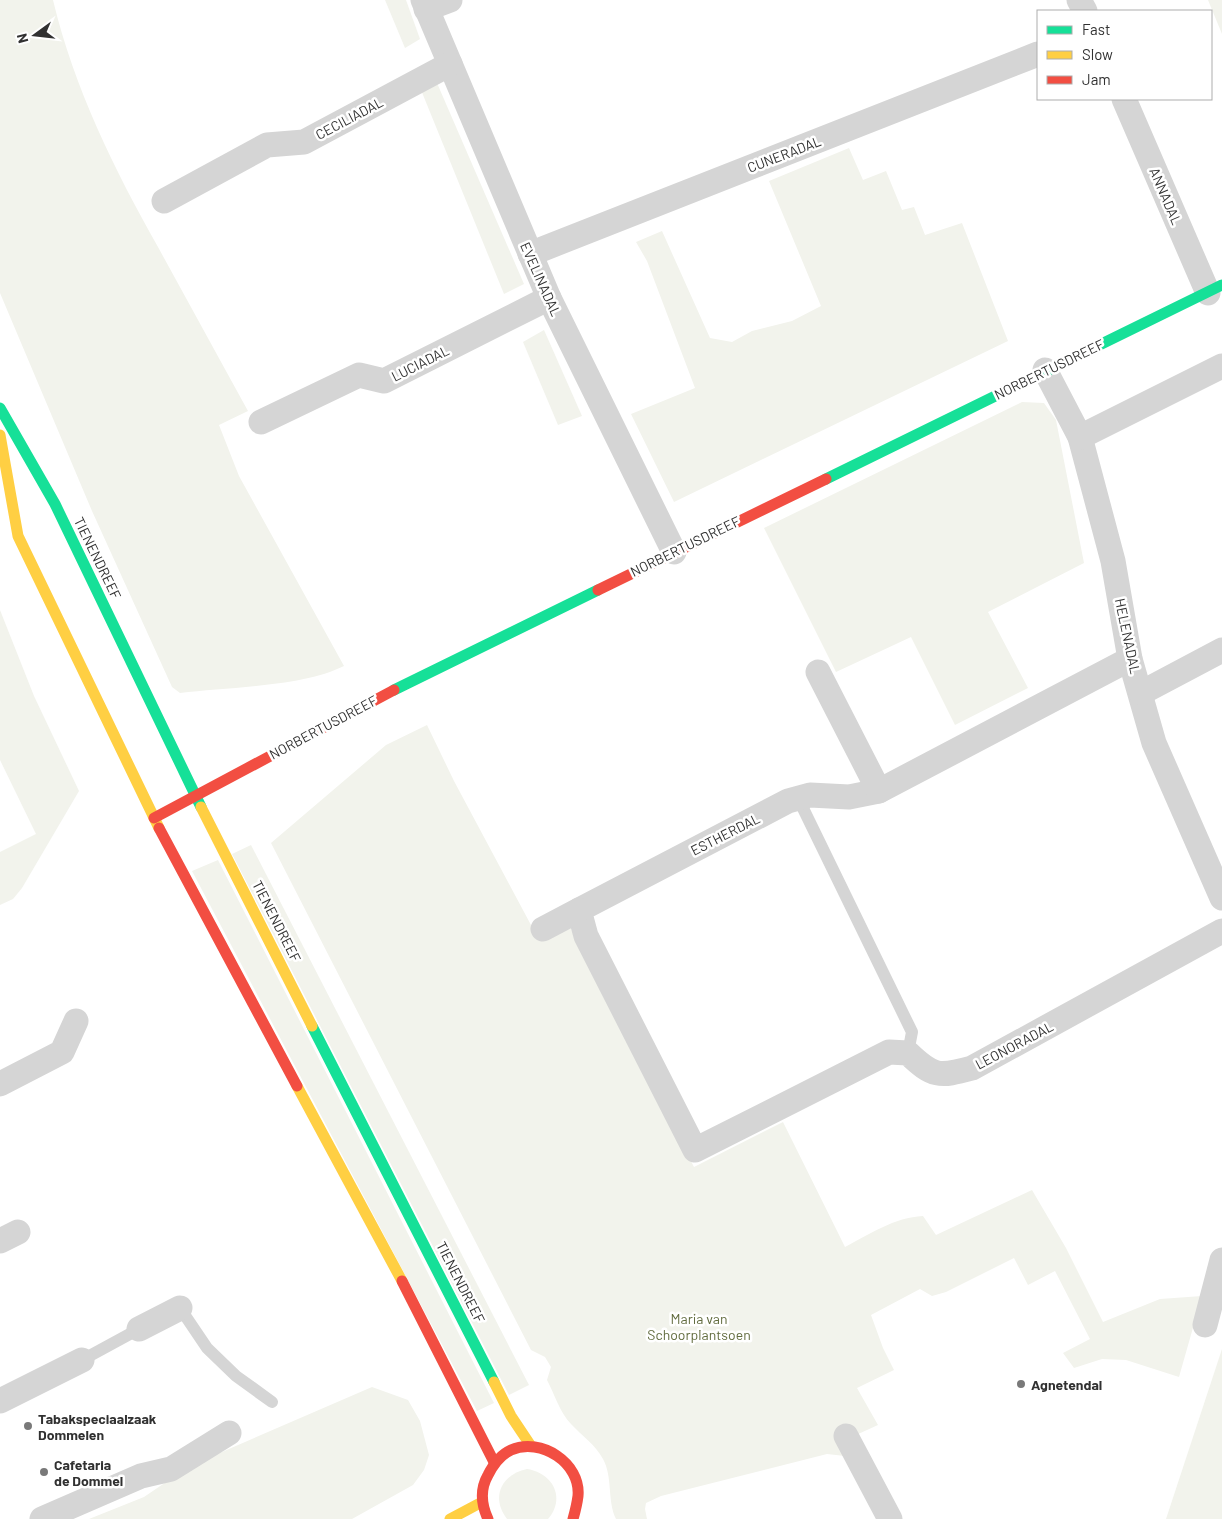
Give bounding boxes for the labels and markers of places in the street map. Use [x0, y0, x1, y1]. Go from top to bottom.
place label: Agnetendal [1031, 1376, 1102, 1393]
marker: Agnetendal [1015, 1378, 1027, 1390]
place label: Tabakspeciaalzaak Dommelen [38, 1410, 157, 1443]
marker: Tabakspeciaalzaak Dommelen [22, 1420, 34, 1432]
place label: Cafetaria de Dommel [54, 1456, 123, 1489]
marker: Cafetaria de Dommel [38, 1466, 50, 1478]

